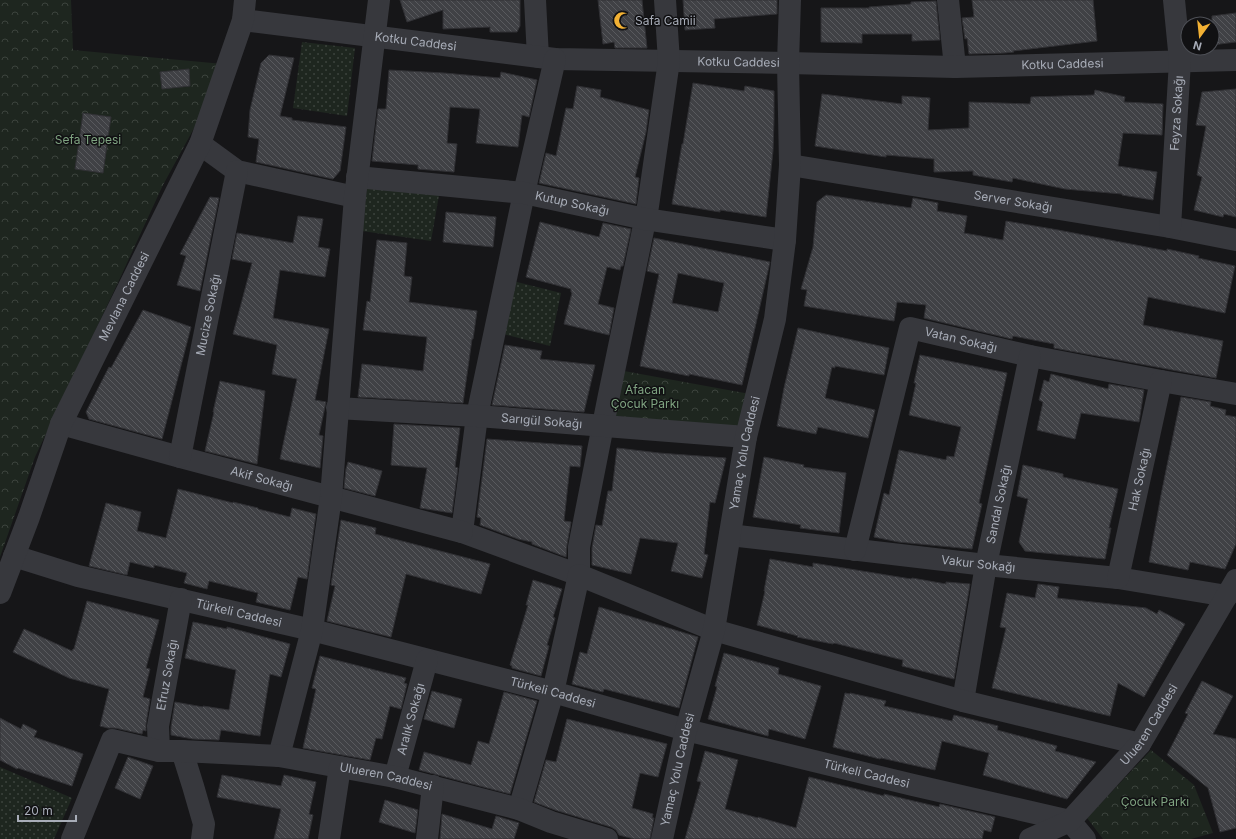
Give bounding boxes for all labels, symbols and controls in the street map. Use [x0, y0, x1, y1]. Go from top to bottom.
mosque icon: Safa Camii [612, 11, 632, 31]
place label: Safa Camii [635, 13, 696, 28]
north arrow [1180, 16, 1220, 56]
street label: Kotku Caddesi [374, 29, 458, 54]
text: N [1192, 38, 1203, 54]
street label: Kotku Caddesi [697, 53, 780, 70]
street label: Kotku Caddesi [1021, 55, 1104, 72]
street label: Feyza Sokağı [1167, 75, 1186, 151]
park label: Sefa Tepesi [55, 132, 121, 147]
street label: Server Sokağı [973, 187, 1054, 215]
street label: Kutup Sokağı [534, 188, 611, 218]
street label: Mevlana Caddesi [95, 249, 152, 343]
street label: Mucize Sokağı [192, 273, 223, 357]
street label: Vatan Sokağı [923, 324, 999, 355]
park label: Afacan Çocuk Parkı [611, 382, 679, 411]
street label: Yamaç Yolu Caddesi [726, 394, 763, 511]
street label: Sarıgül Sokağı [500, 410, 583, 431]
street label: Hak Sokağı [1125, 446, 1153, 512]
street label: Akif Sokağı [229, 463, 295, 494]
street label: Sandal Sokağı [983, 463, 1014, 545]
street label: Vakur Sokağı [940, 552, 1016, 575]
street label: Türkeli Caddesi [194, 595, 283, 630]
street label: Efruz Sokağı [153, 638, 181, 711]
street label: Türkeli Caddesi [509, 673, 598, 711]
street label: Aralık Sokağı [393, 681, 427, 757]
street label: Ulueren Caddesi [1117, 681, 1181, 768]
street label: Yamaç Yolu Caddesi [657, 711, 697, 828]
street label: Türkeli Caddesi [822, 756, 911, 791]
street label: Ulueren Caddesi [338, 759, 434, 793]
park label: Çocuk Parkı [1121, 794, 1189, 809]
scale bar [18, 797, 76, 823]
text: 20 m [24, 803, 53, 818]

